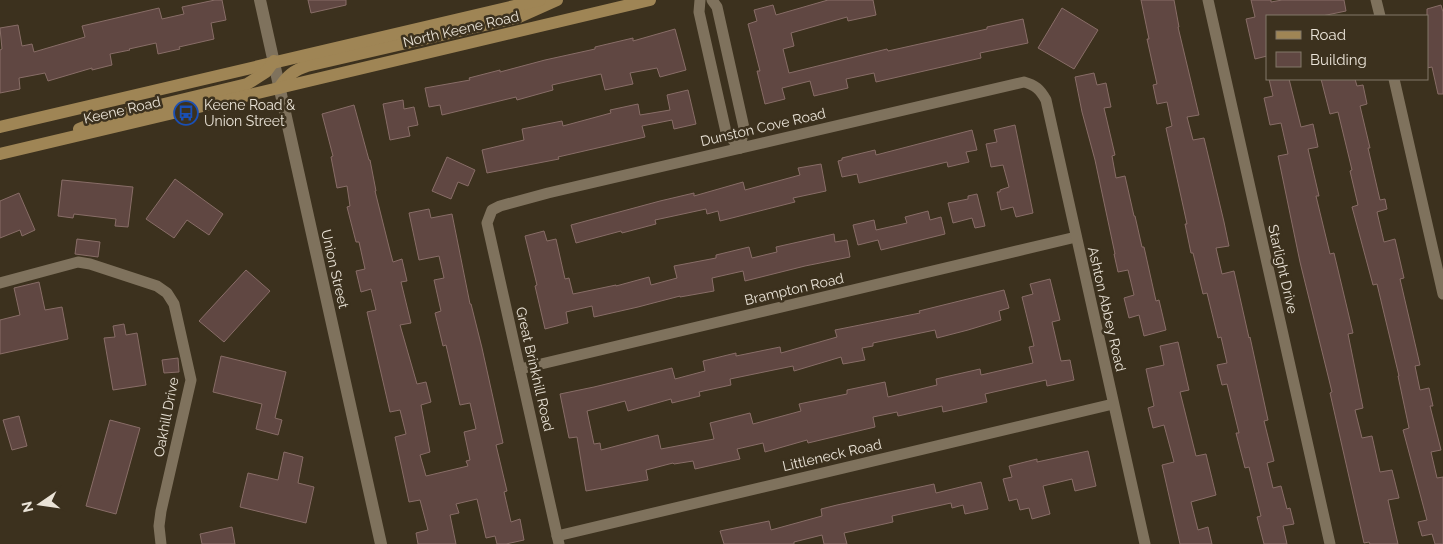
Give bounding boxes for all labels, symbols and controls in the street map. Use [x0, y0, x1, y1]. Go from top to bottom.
street label: North Keene Road [401, 8, 521, 50]
legend [1266, 15, 1428, 80]
text: Road [1310, 26, 1346, 44]
text: Building [1310, 51, 1367, 69]
street label: Keene Road [82, 93, 162, 127]
place label: Keene Road & Union Street [204, 97, 296, 129]
bus stop icon: Keene Road & Union Street [173, 100, 199, 126]
street label: Dunston Cove Road [699, 105, 827, 149]
street label: Starlight Drive [1265, 223, 1301, 315]
street label: Union Street [318, 228, 352, 310]
street label: Ashton Abbey Road [1085, 245, 1129, 373]
street label: Brampton Road [743, 270, 845, 308]
street label: Great Brinkhill Road [513, 305, 557, 433]
street label: Oakhill Drive [150, 376, 182, 458]
street label: Littleneck Road [781, 436, 883, 474]
north arrow [15, 479, 65, 529]
text: N [18, 500, 36, 514]

